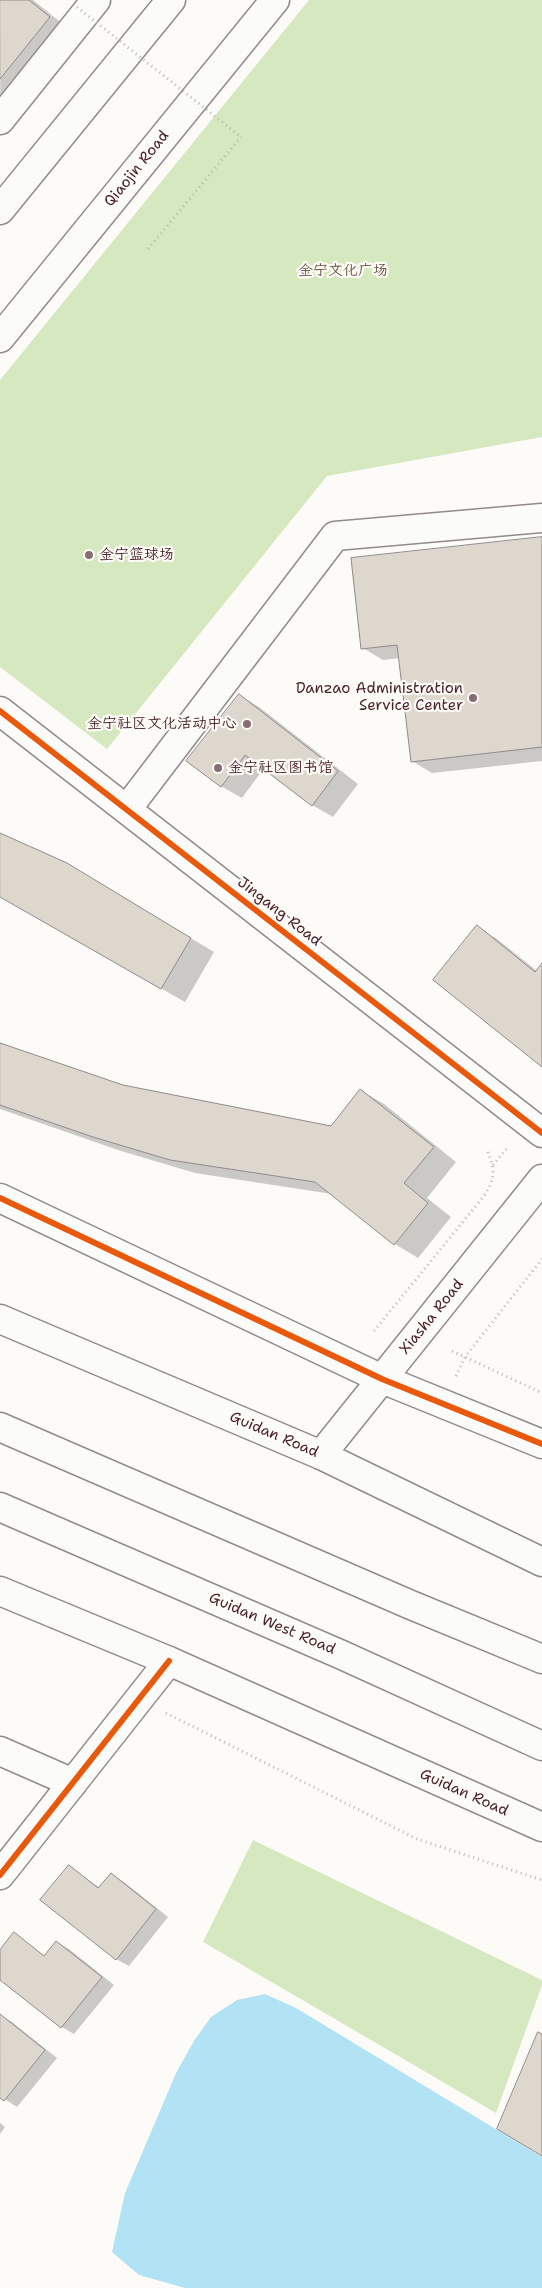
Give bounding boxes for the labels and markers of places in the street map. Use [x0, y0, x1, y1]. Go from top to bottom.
place label: 金宁篮球场 [99, 546, 174, 564]
marker: 金宁篮球场 [83, 549, 95, 561]
place label: Danzao Administration Service Center [296, 680, 463, 715]
marker: Danzao Administration Service Center [467, 692, 479, 704]
place label: 金宁社区文化活动中心 [87, 715, 237, 733]
marker: 金宁社区文化活动中心 [241, 718, 253, 730]
place label: 金宁社区图书馆 [228, 759, 333, 777]
marker: 金宁社区图书馆 [212, 762, 224, 774]

